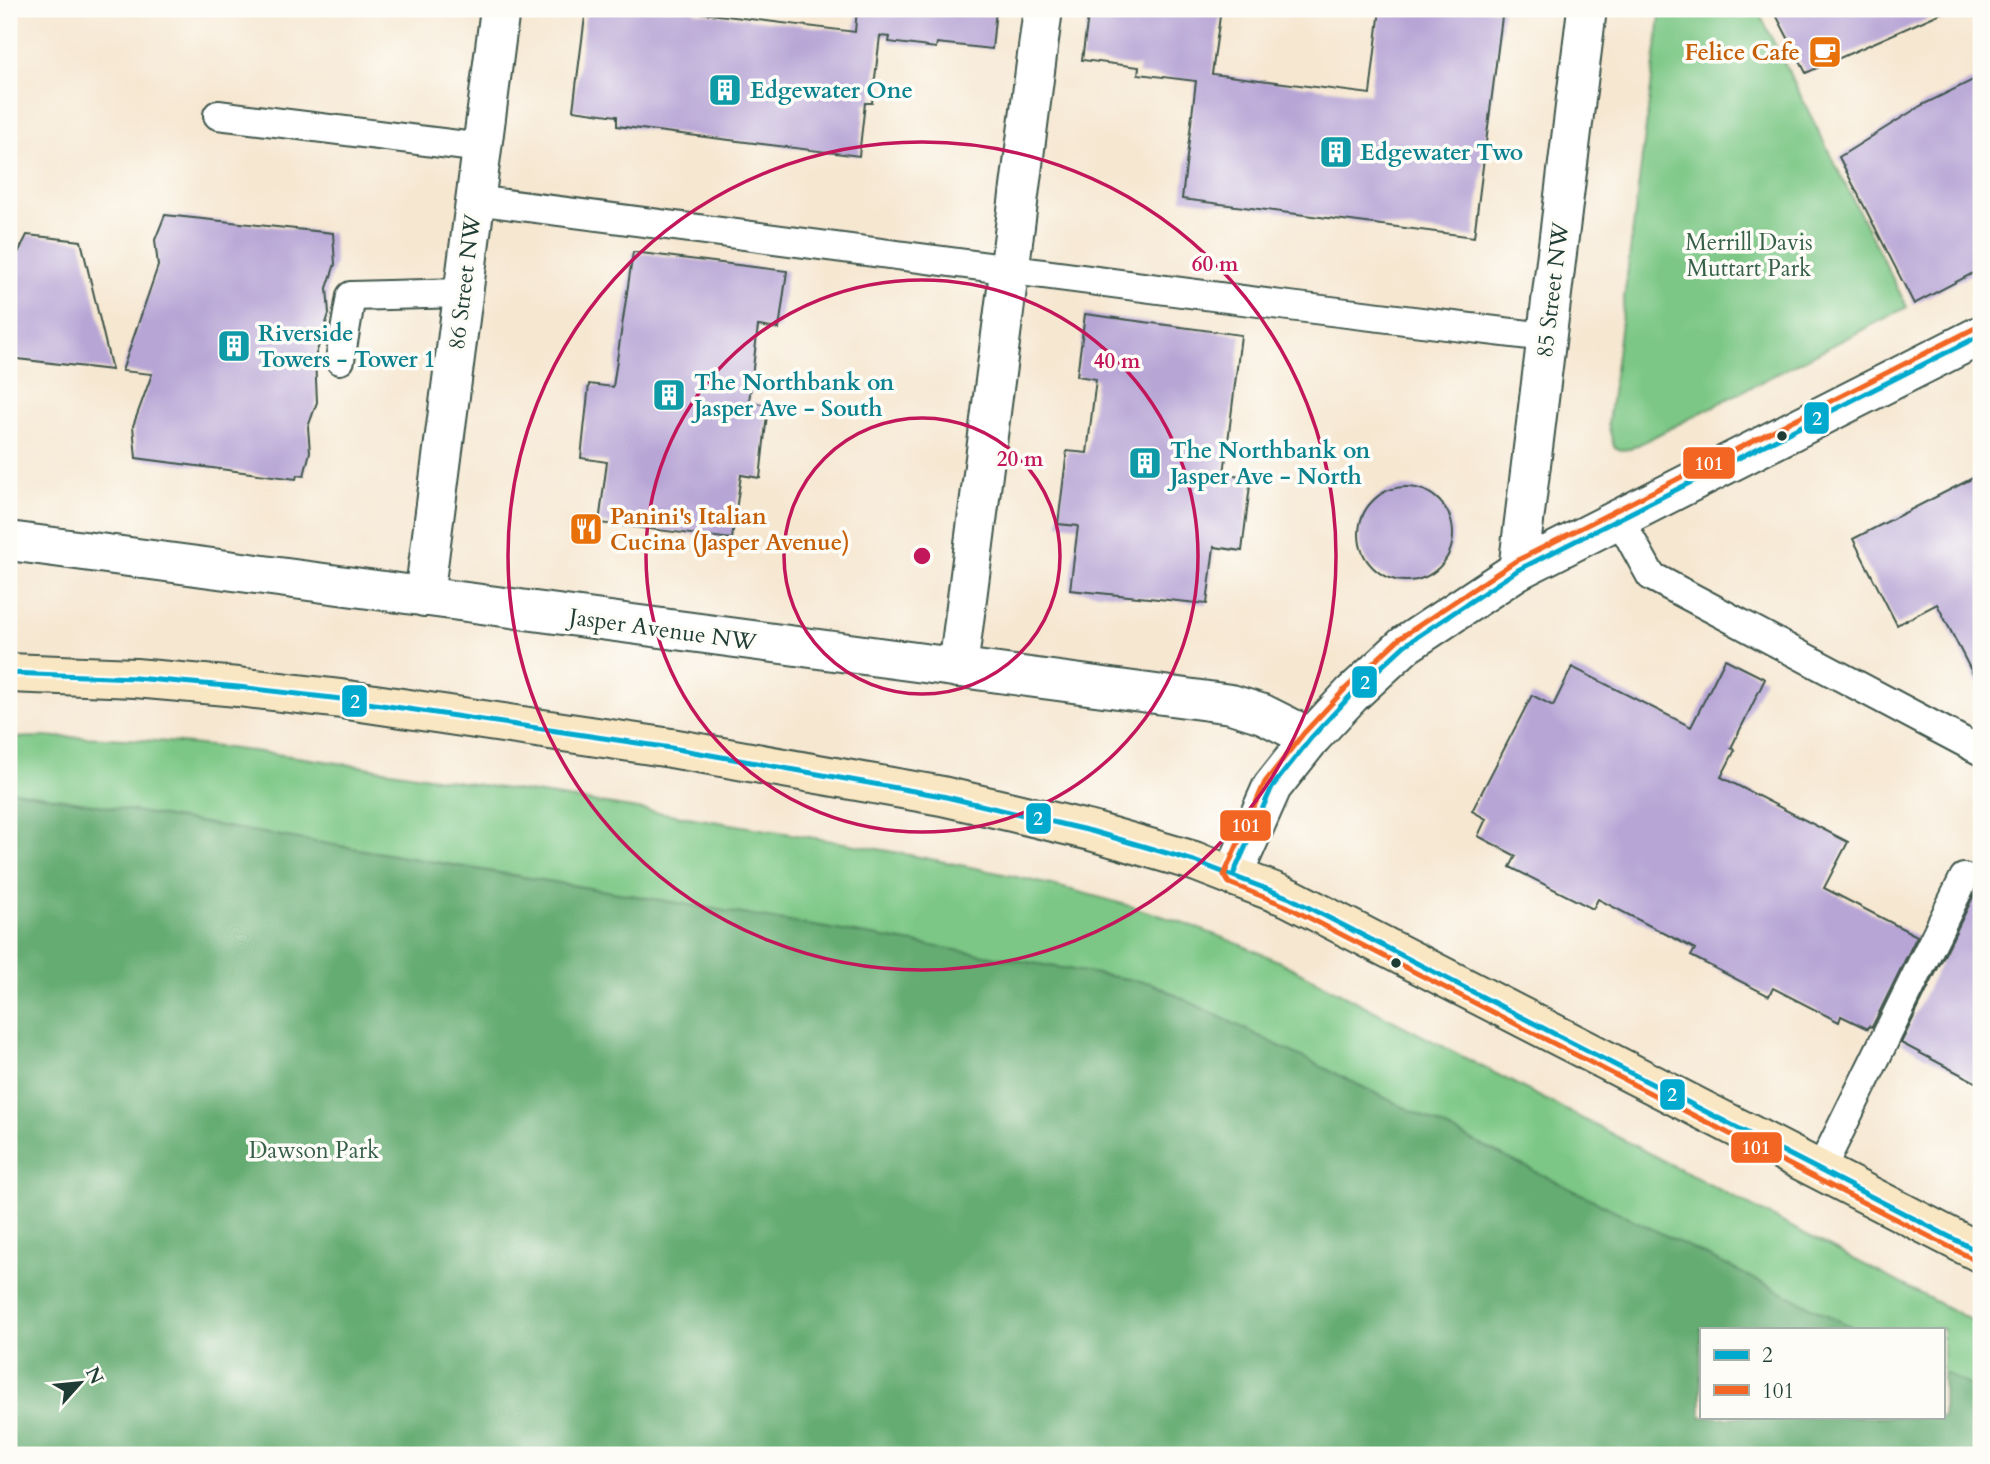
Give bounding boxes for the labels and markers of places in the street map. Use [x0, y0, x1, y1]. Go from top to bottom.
cafe icon: Felice Cafe [1806, 33, 1844, 71]
place label: Felice Cafe [1685, 37, 1800, 68]
building icon: Edgewater One [706, 71, 744, 109]
place label: Edgewater One [750, 75, 913, 106]
building icon: Edgewater Two [1317, 133, 1355, 171]
place label: Edgewater Two [1360, 137, 1523, 168]
place label: Riverside Towers - Tower 1 [258, 318, 436, 375]
building icon: Riverside Towers - Tower 1 [215, 327, 253, 365]
place label: The Northbank on Jasper Ave - South [691, 367, 894, 424]
building icon: The Northbank on Jasper Ave - South [650, 376, 688, 414]
unlabelled marker [1775, 429, 1789, 443]
place label: The Northbank on Jasper Ave - North [1167, 435, 1370, 492]
building icon: The Northbank on Jasper Ave - North [1126, 444, 1164, 482]
place label: Panini's Italian Cucina (Jasper Avenue) [610, 501, 850, 558]
restaurant icon: Panini's Italian Cucina (Jasper Avenue) [567, 510, 605, 548]
centre of rings [910, 544, 934, 568]
unlabelled marker [1389, 956, 1403, 970]

